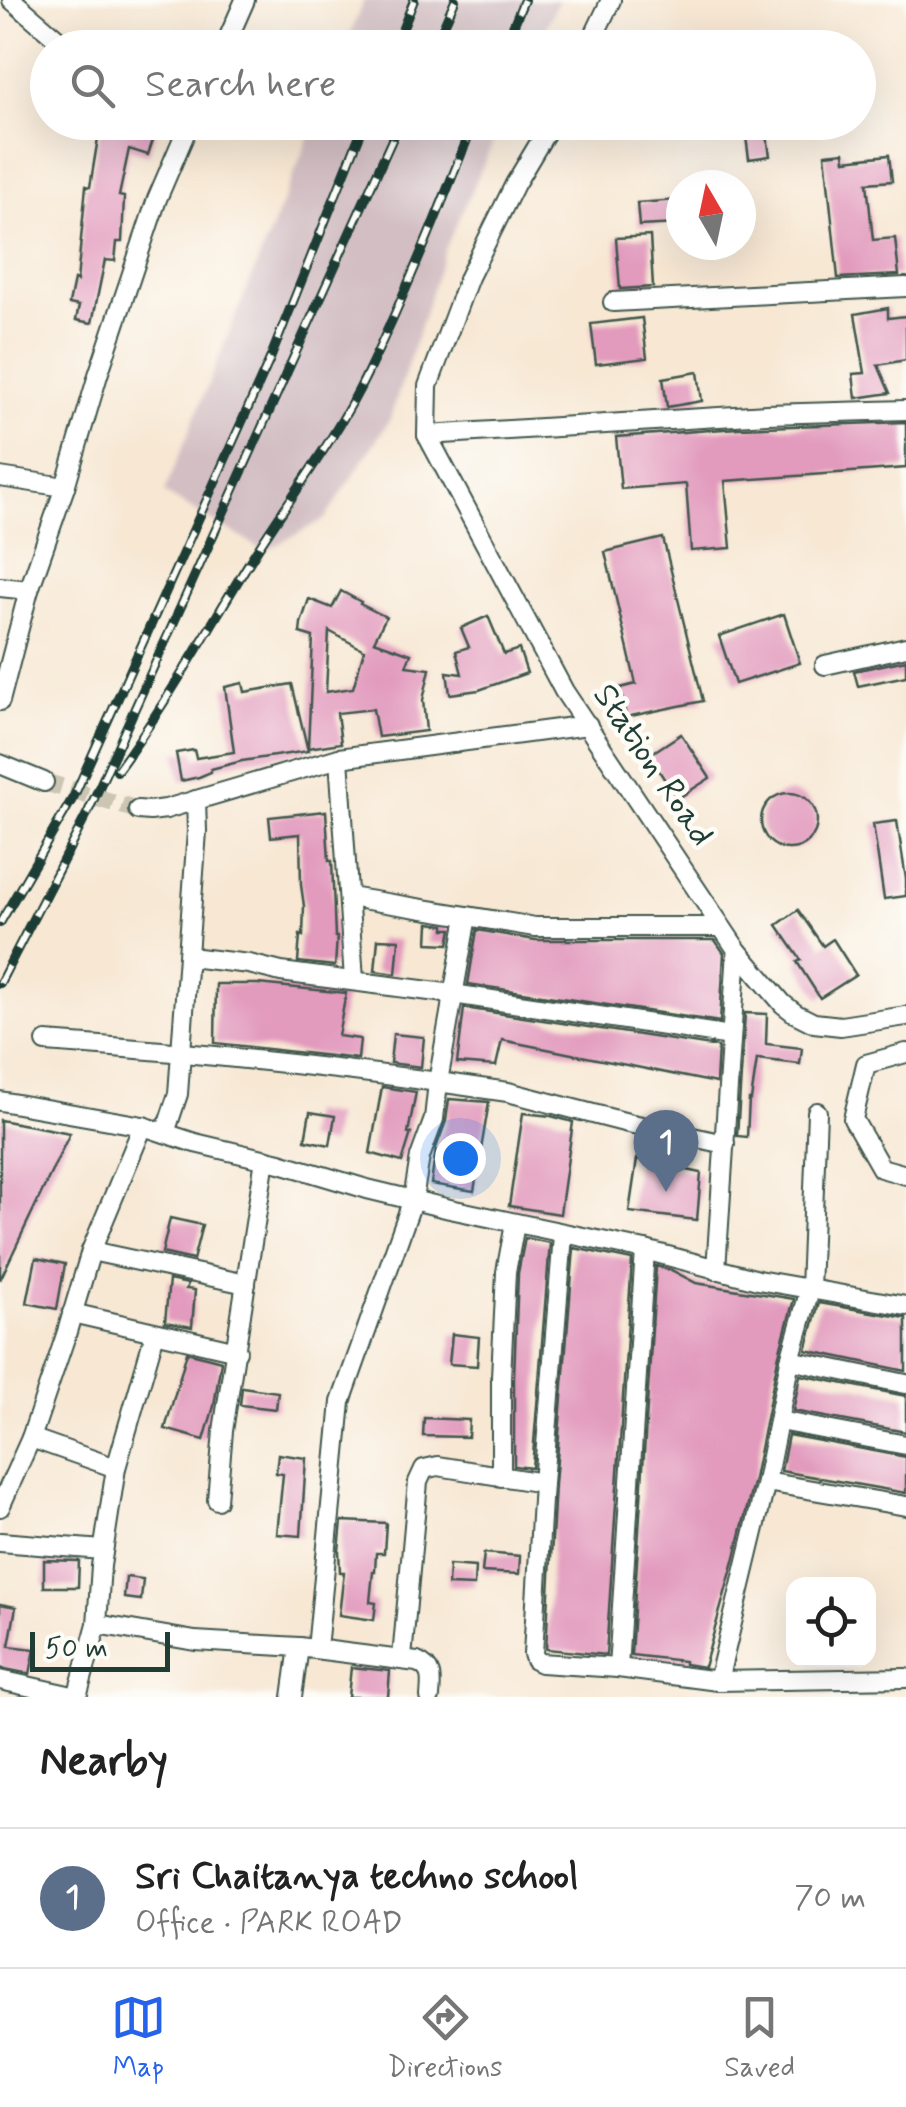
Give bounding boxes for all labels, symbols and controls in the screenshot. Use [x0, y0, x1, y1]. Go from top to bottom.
search box [30, 30, 876, 140]
icon: search [65, 58, 120, 113]
text: Search here [145, 61, 336, 110]
north arrow [666, 170, 756, 260]
street label: Station Road [582, 675, 724, 855]
pin: 1 [634, 1110, 698, 1192]
your location [435, 1133, 486, 1184]
map controls [786, 1577, 876, 1667]
button: locate [786, 1577, 876, 1667]
scale bar [30, 1627, 170, 1672]
text: 50 m [45, 1631, 108, 1668]
text: Nearby [40, 1735, 168, 1790]
text: Sri Chaitanya techno school [135, 1853, 578, 1902]
text: 1 [65, 1877, 80, 1919]
text: 70 m [794, 1877, 866, 1919]
text: Office · PARK ROAD [135, 1902, 403, 1944]
tab: Map [111, 1990, 166, 2087]
tab: Directions [388, 1990, 503, 2087]
tab: Saved [724, 1990, 795, 2087]

